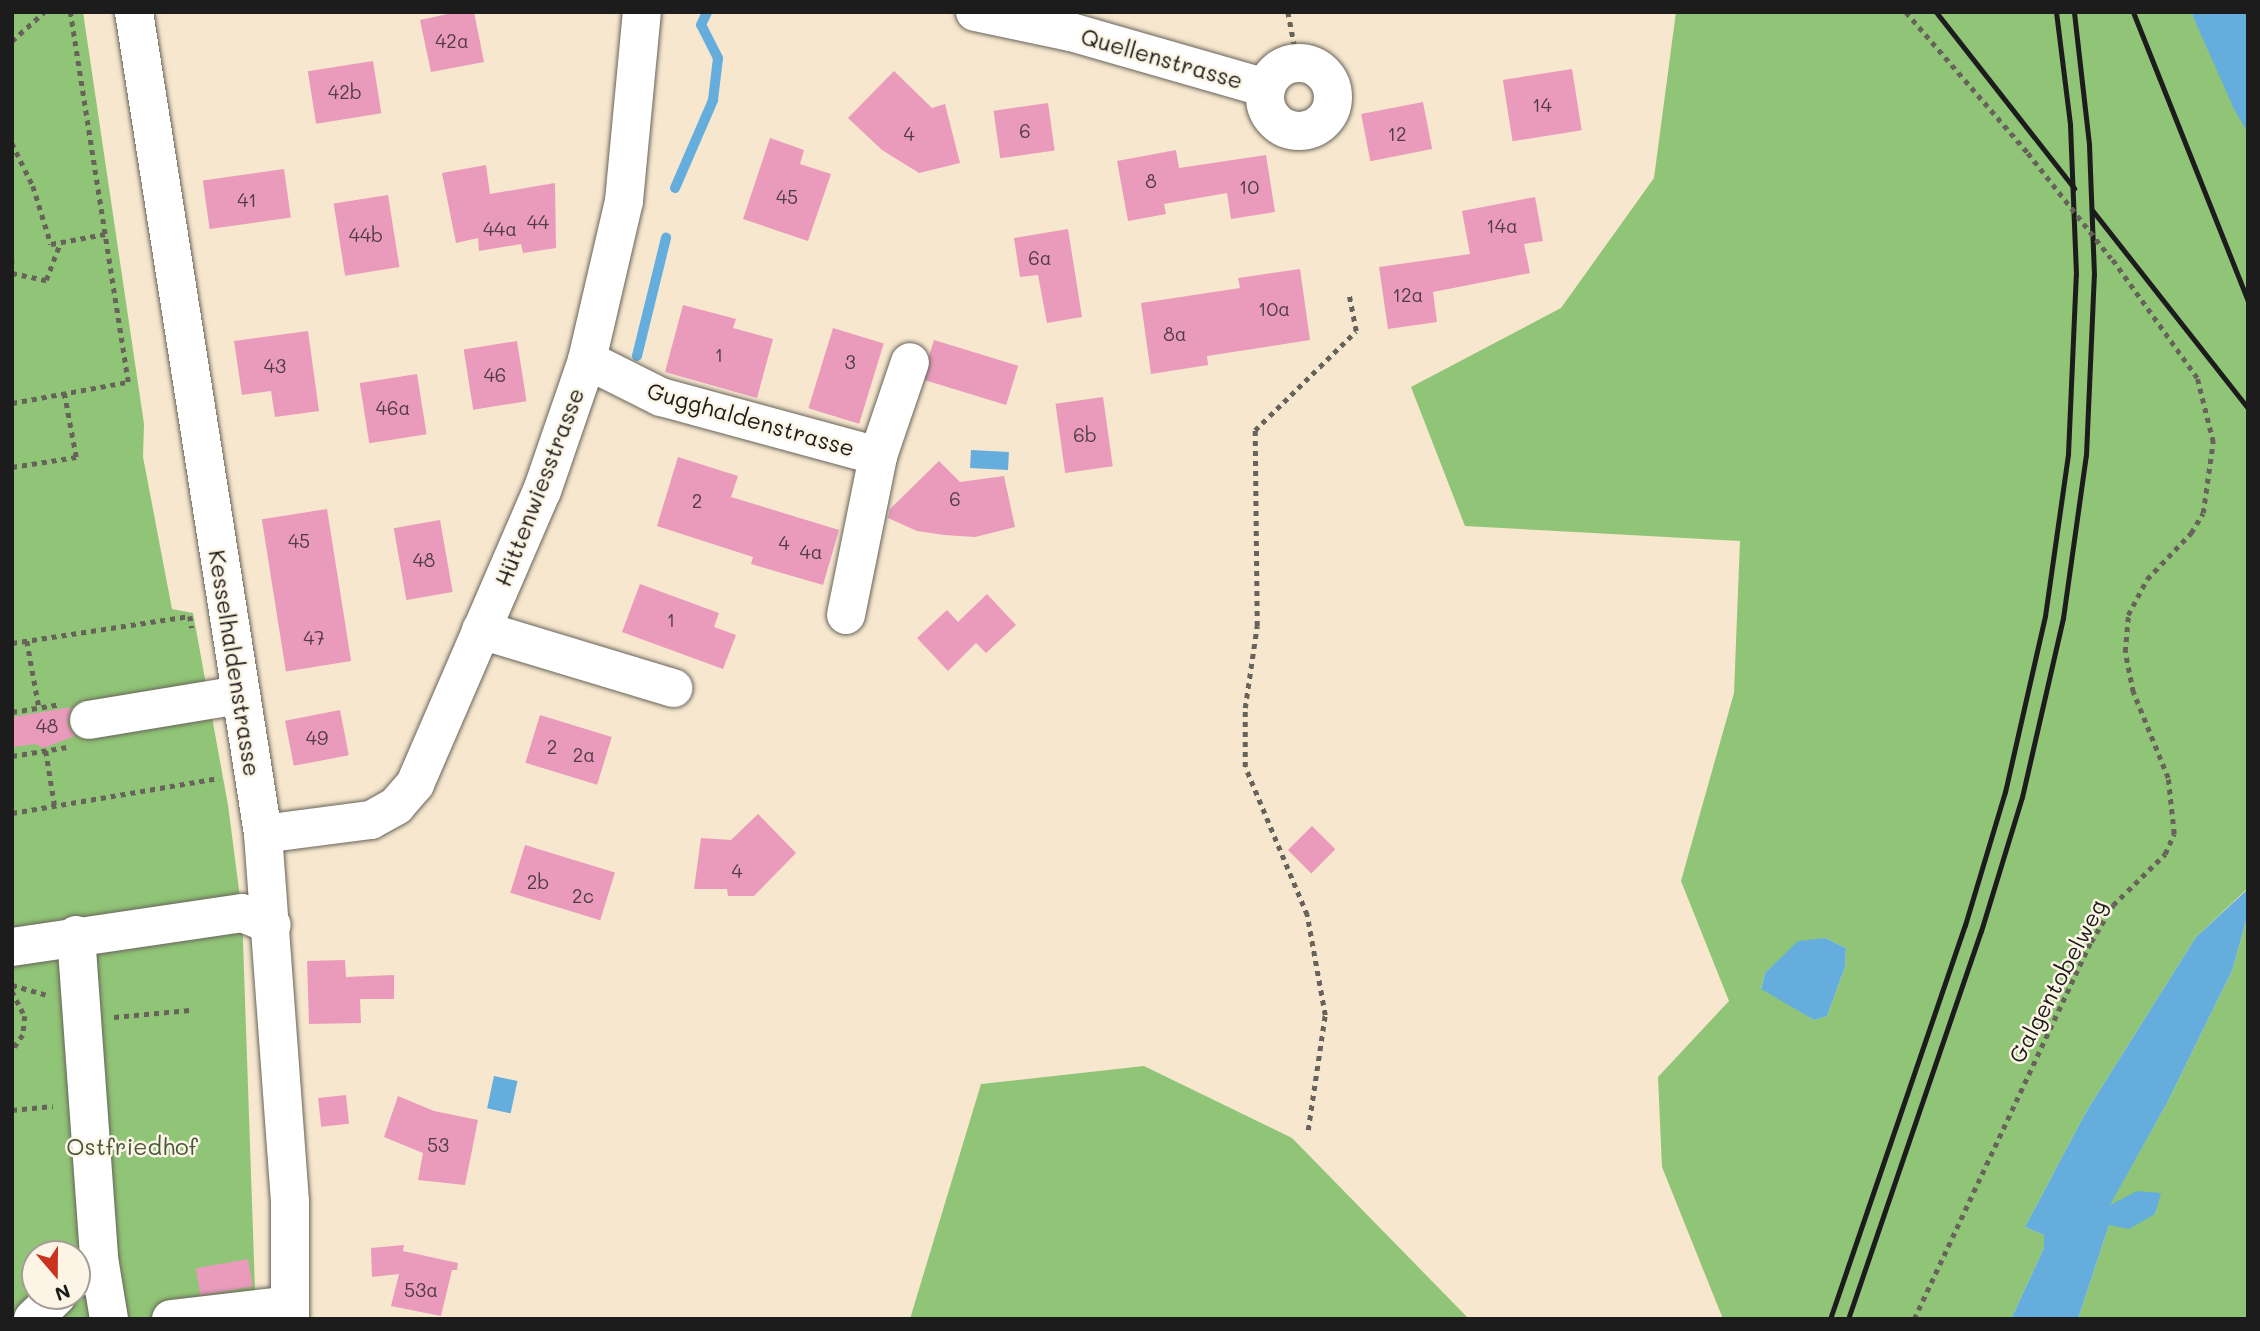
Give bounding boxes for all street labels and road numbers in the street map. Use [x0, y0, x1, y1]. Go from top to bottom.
street label: Quellenstrasse [1078, 22, 1246, 94]
street label: Gugghaldenstrasse [644, 376, 858, 462]
street label: Hüttenwiesstrasse [488, 384, 590, 590]
street label: Kesselhaldenstrasse [203, 548, 267, 778]
street label: Galgentobelweg [2002, 894, 2112, 1068]

